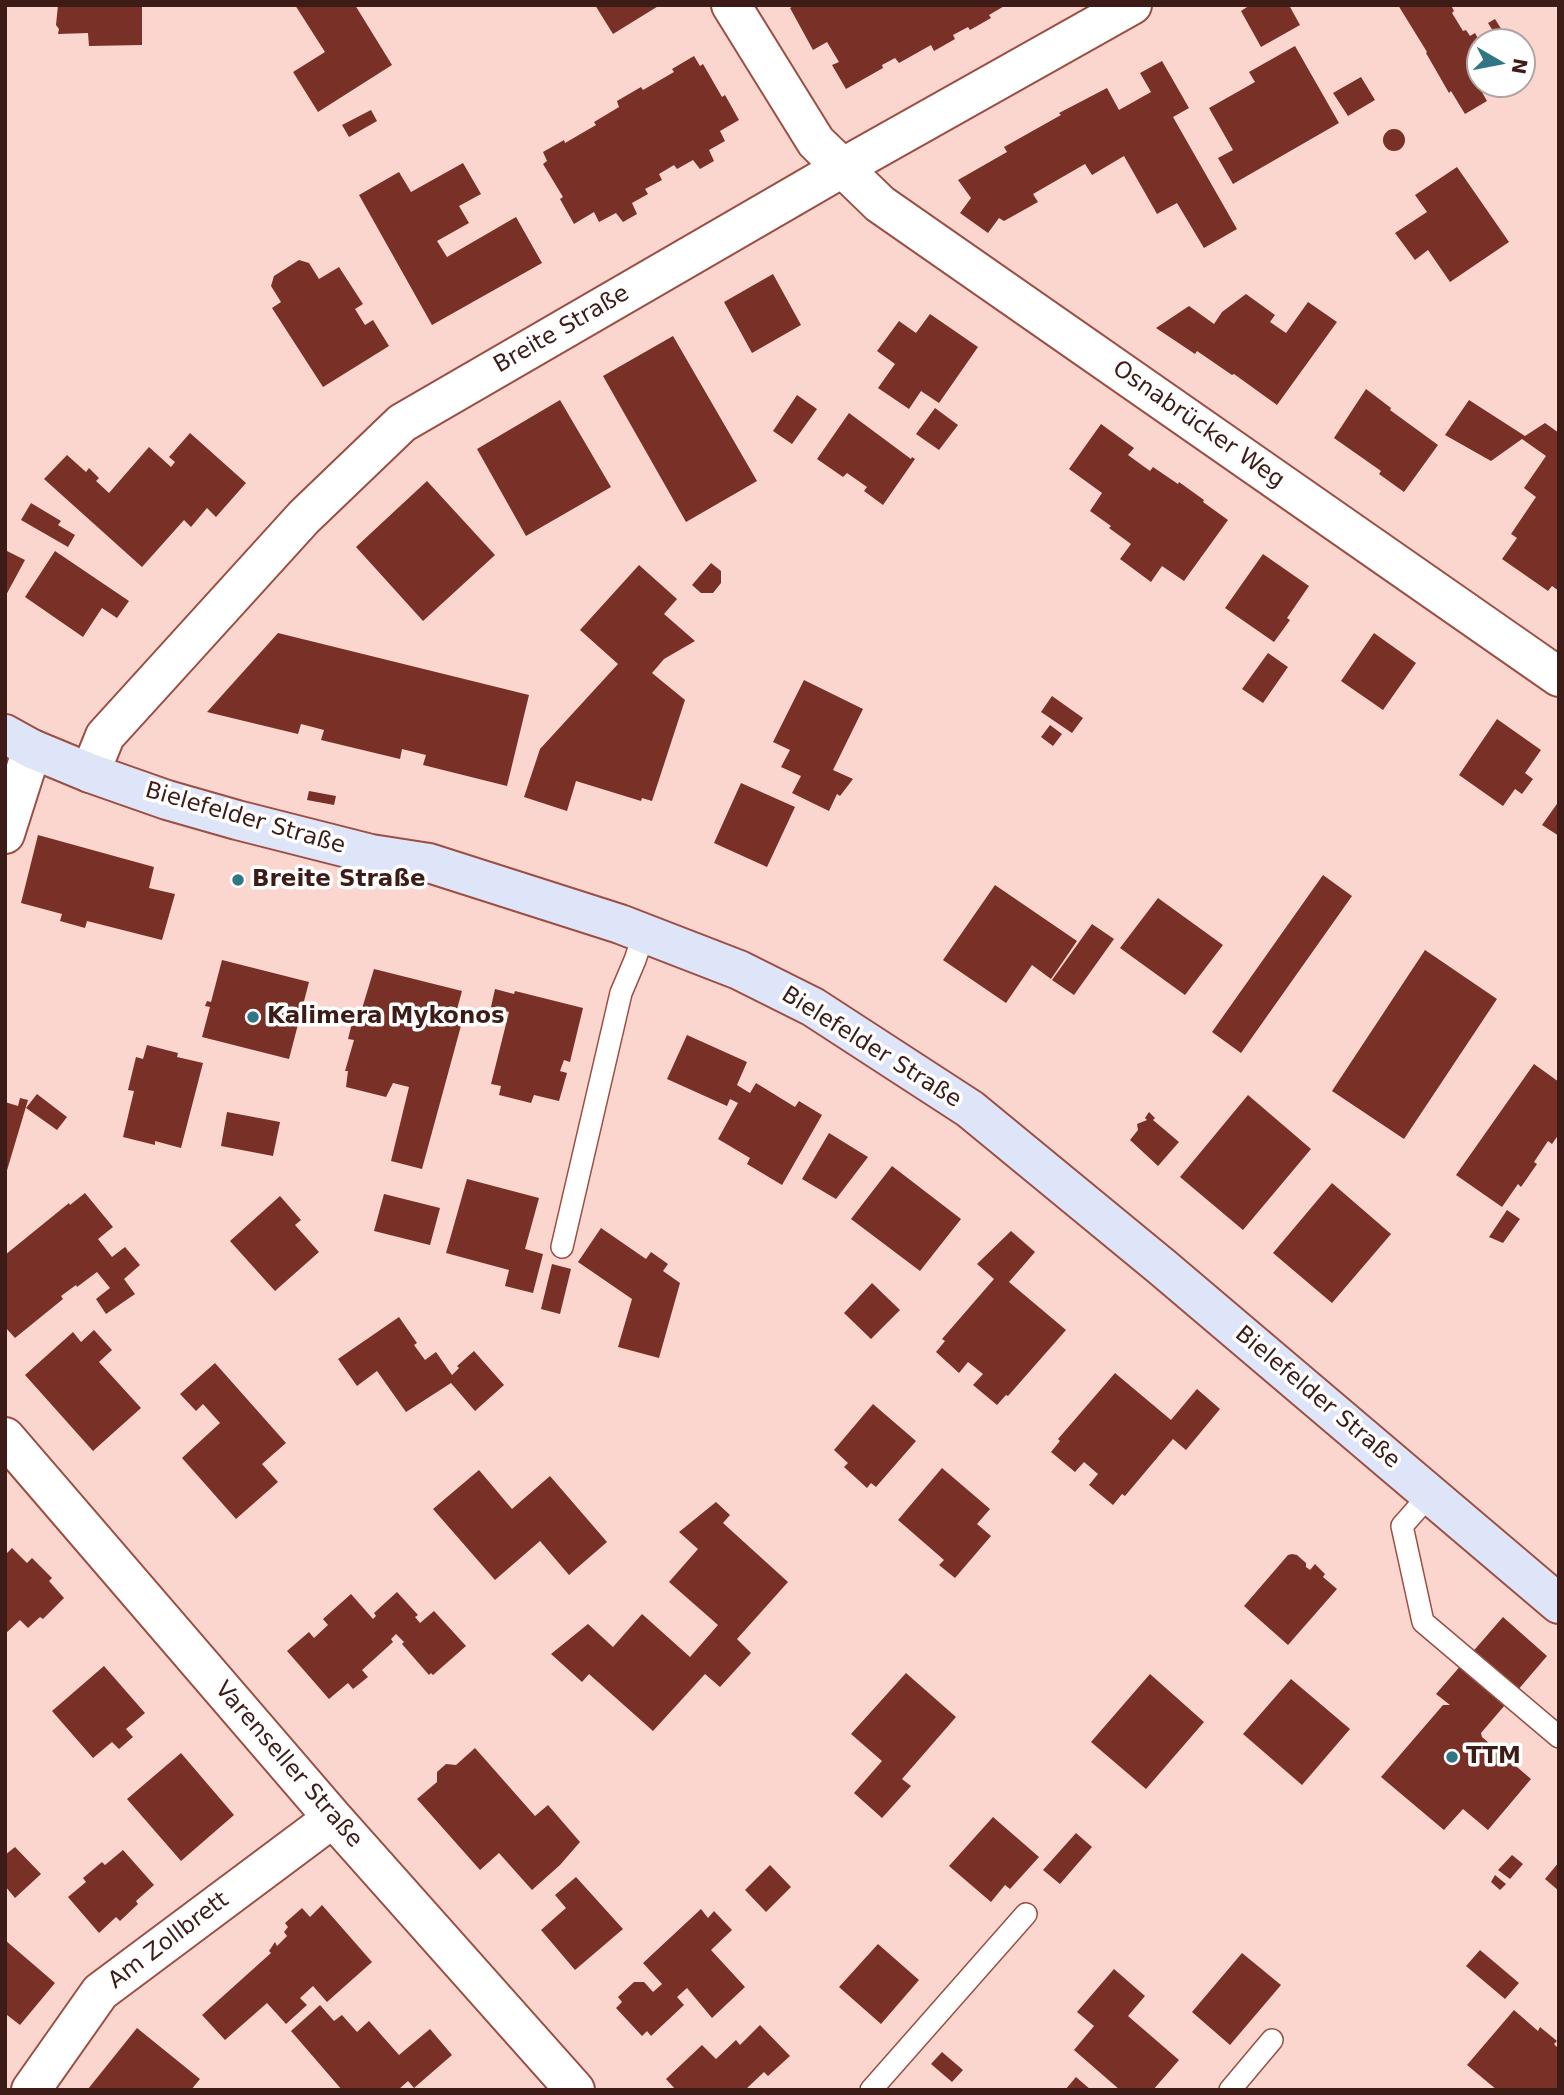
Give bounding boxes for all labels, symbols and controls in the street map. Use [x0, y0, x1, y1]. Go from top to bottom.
north arrow [1466, 28, 1536, 98]
text: N [1507, 57, 1532, 76]
street label: Breite Straße [489, 280, 635, 380]
street label: Osnabrücker Weg [1107, 355, 1289, 495]
street label: Bielefelder Straße [142, 777, 348, 861]
place label: Breite Straße [252, 866, 426, 894]
marker: Breite Straße [230, 872, 246, 888]
street label: Bielefelder Straße [776, 981, 966, 1115]
place label: Kalimera Mykonos [267, 1003, 505, 1031]
marker: Kalimera Mykonos [245, 1009, 261, 1025]
street label: Bielefelder Straße [1229, 1321, 1405, 1475]
street label: Varenseller Straße [208, 1676, 368, 1854]
place label: TTM [1466, 1743, 1521, 1771]
marker: TTM [1444, 1749, 1460, 1765]
street label: Am Zollbrett [103, 1887, 235, 1995]

